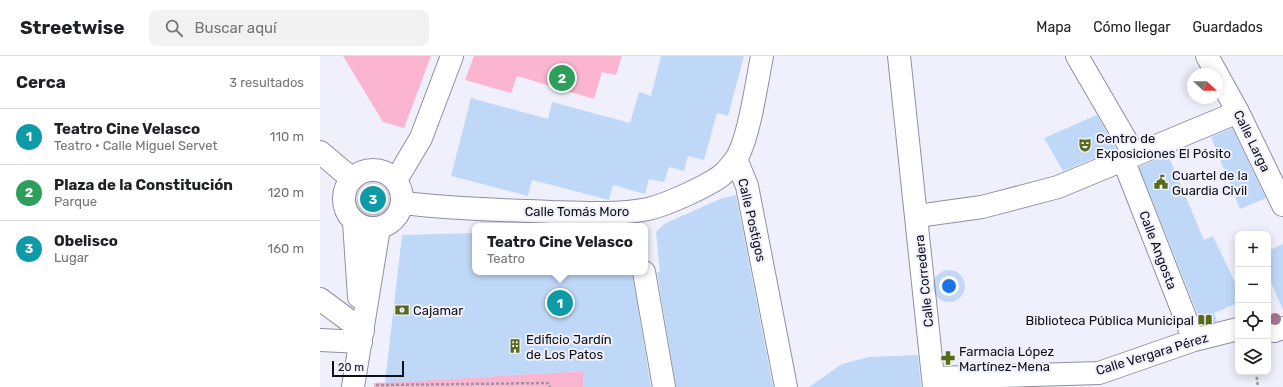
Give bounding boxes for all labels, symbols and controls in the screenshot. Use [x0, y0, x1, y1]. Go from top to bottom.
search box [149, 10, 429, 46]
text: Streetwise [20, 16, 125, 39]
icon: search [163, 17, 185, 39]
text: Buscar aquí [195, 19, 277, 37]
text: Mapa [1036, 19, 1071, 36]
text: Cómo llegar [1093, 19, 1171, 36]
text: Guardados [1193, 19, 1263, 36]
pin: 2 [549, 63, 575, 93]
north arrow [1187, 68, 1223, 104]
text: Cerca [16, 72, 66, 92]
text: 3 resultados [229, 75, 304, 90]
street label: Calle Larga [1230, 108, 1273, 175]
text: Teatro Cine Velasco [54, 120, 200, 138]
text: 1 [26, 129, 32, 144]
text: 110 m [270, 129, 304, 144]
place label: Centro de Exposiciones El Pósito [1096, 131, 1231, 161]
theatre icon: Centro de Exposiciones El Pósito [1077, 137, 1093, 153]
text: Teatro · Calle Miguel Servet [54, 138, 218, 153]
place label: Cuartel de la Guardia Civil [1172, 168, 1248, 198]
public building icon: Cuartel de la Guardia Civil [1153, 174, 1169, 190]
text: Plaza de la Constitución [54, 176, 233, 194]
street label: Calle Postigos [734, 177, 769, 264]
pin: 3 [360, 184, 386, 214]
text: 2 [25, 185, 33, 200]
text: 120 m [268, 185, 304, 200]
text: Parque [54, 194, 97, 209]
street label: Calle Tomás Moro [525, 204, 629, 219]
street label: Calle Angosta [1135, 209, 1180, 292]
popup [472, 223, 648, 275]
map controls [1235, 231, 1271, 375]
button: + [1235, 231, 1271, 267]
text: Obelisco [54, 232, 118, 250]
text: Teatro Cine Velasco [487, 233, 633, 251]
street label: Calle Corredera [912, 234, 936, 328]
text: 3 [25, 241, 33, 256]
text: 160 m [268, 241, 304, 256]
text: Lugar [54, 250, 89, 265]
text: Teatro [487, 251, 525, 266]
button: − [1235, 267, 1271, 303]
your location [939, 276, 959, 296]
pin: 1 [547, 288, 573, 318]
bank icon: Cajamar [394, 302, 410, 318]
place label: Cajamar [413, 303, 463, 318]
button: locate [1235, 303, 1271, 339]
library icon: Biblioteca Pública Municipal [1197, 312, 1213, 328]
place label: Biblioteca Pública Municipal [1026, 313, 1194, 328]
street label: Calle Vergara Pérez [1094, 330, 1211, 379]
place label: Edificio Jardín de Los Patos [526, 332, 612, 362]
building icon: Edificio Jardín de Los Patos [507, 338, 523, 354]
button: layers [1235, 339, 1271, 375]
place label: Farmacia López Martínez-Mena [959, 344, 1054, 374]
pharmacy icon: Farmacia López Martínez-Mena [940, 350, 956, 366]
scale bar [332, 359, 404, 378]
text: 20 m [338, 361, 364, 374]

